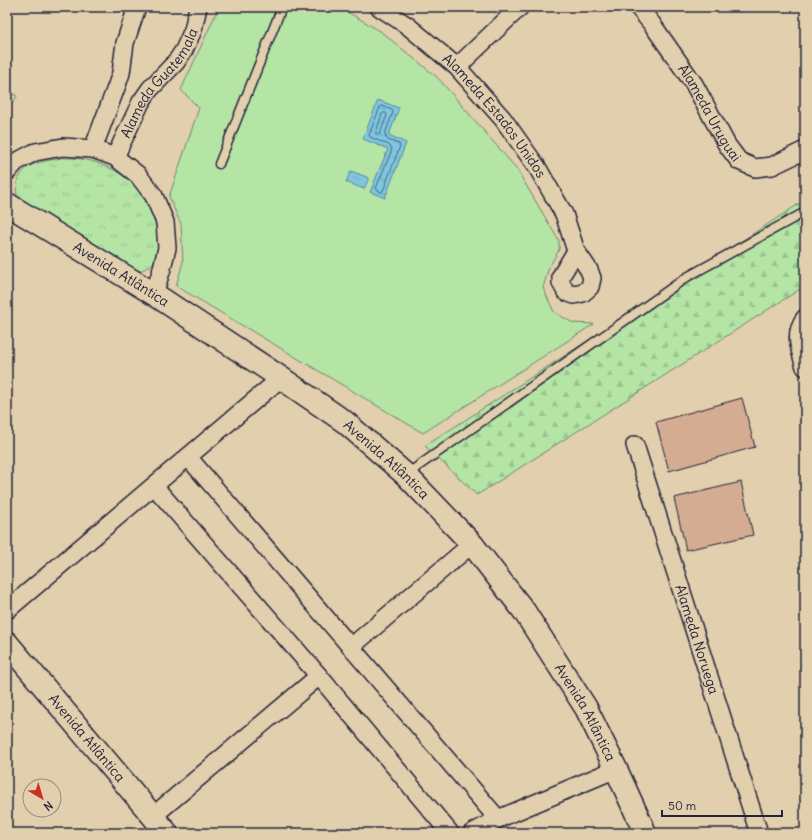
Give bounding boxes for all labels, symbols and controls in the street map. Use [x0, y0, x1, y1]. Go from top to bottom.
street label: Alameda Guatemala [116, 25, 202, 141]
street label: Alameda Estados Unidos [439, 50, 550, 181]
street label: Alameda Uruguai [674, 61, 745, 165]
street label: Avenida Atlântica [70, 238, 173, 311]
street label: Avenida Atlântica [340, 416, 433, 503]
street label: Alameda Noruega [671, 582, 723, 696]
street label: Avenida Atlântica [551, 660, 620, 764]
street label: Avenida Atlântica [45, 690, 129, 786]
north arrow [22, 778, 62, 818]
scale bar [662, 792, 782, 818]
text: N [41, 798, 55, 814]
text: 50 m [668, 798, 697, 813]

